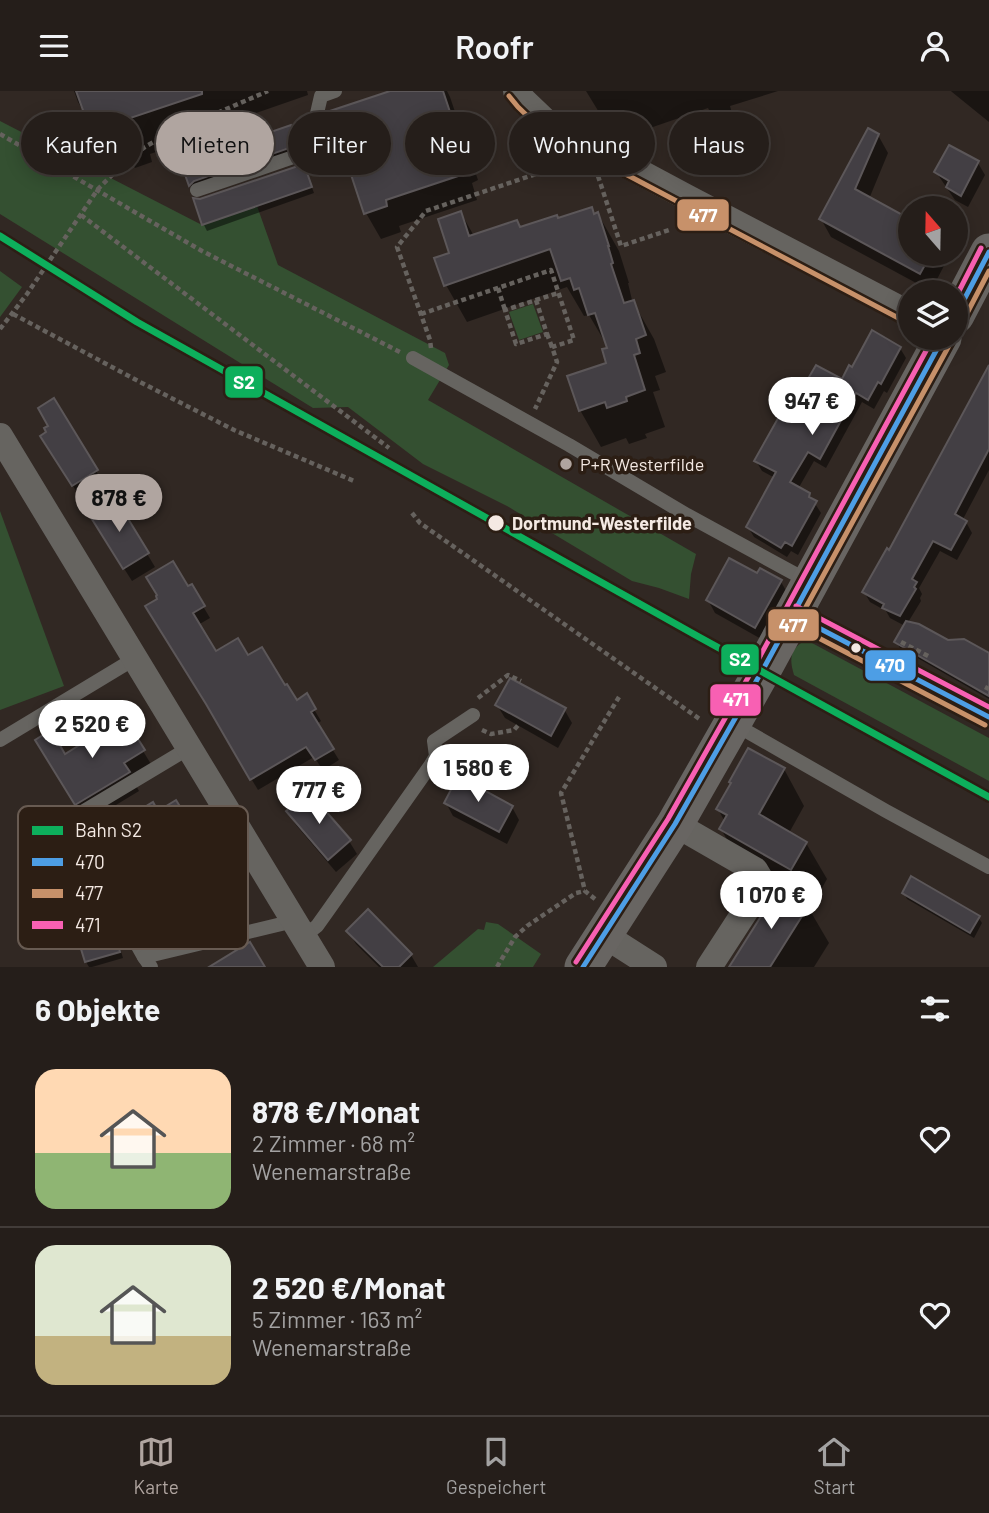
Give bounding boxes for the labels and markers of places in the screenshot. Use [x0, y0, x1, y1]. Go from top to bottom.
pin: 947 € [763, 377, 861, 437]
place label: P+R Westerfilde [580, 453, 704, 475]
marker: P+R Westerfilde [558, 456, 574, 472]
pin: 878 € [70, 475, 168, 534]
place label: Dortmund-Westerfilde [512, 512, 692, 534]
marker: Dortmund-Westerfilde [486, 513, 506, 533]
unlabelled marker [849, 641, 863, 655]
pin: 2 520 € [27, 701, 157, 760]
pin: 1 580 € [413, 745, 543, 804]
pin: 777 € [270, 767, 368, 826]
pin: 1 070 € [706, 871, 836, 931]

